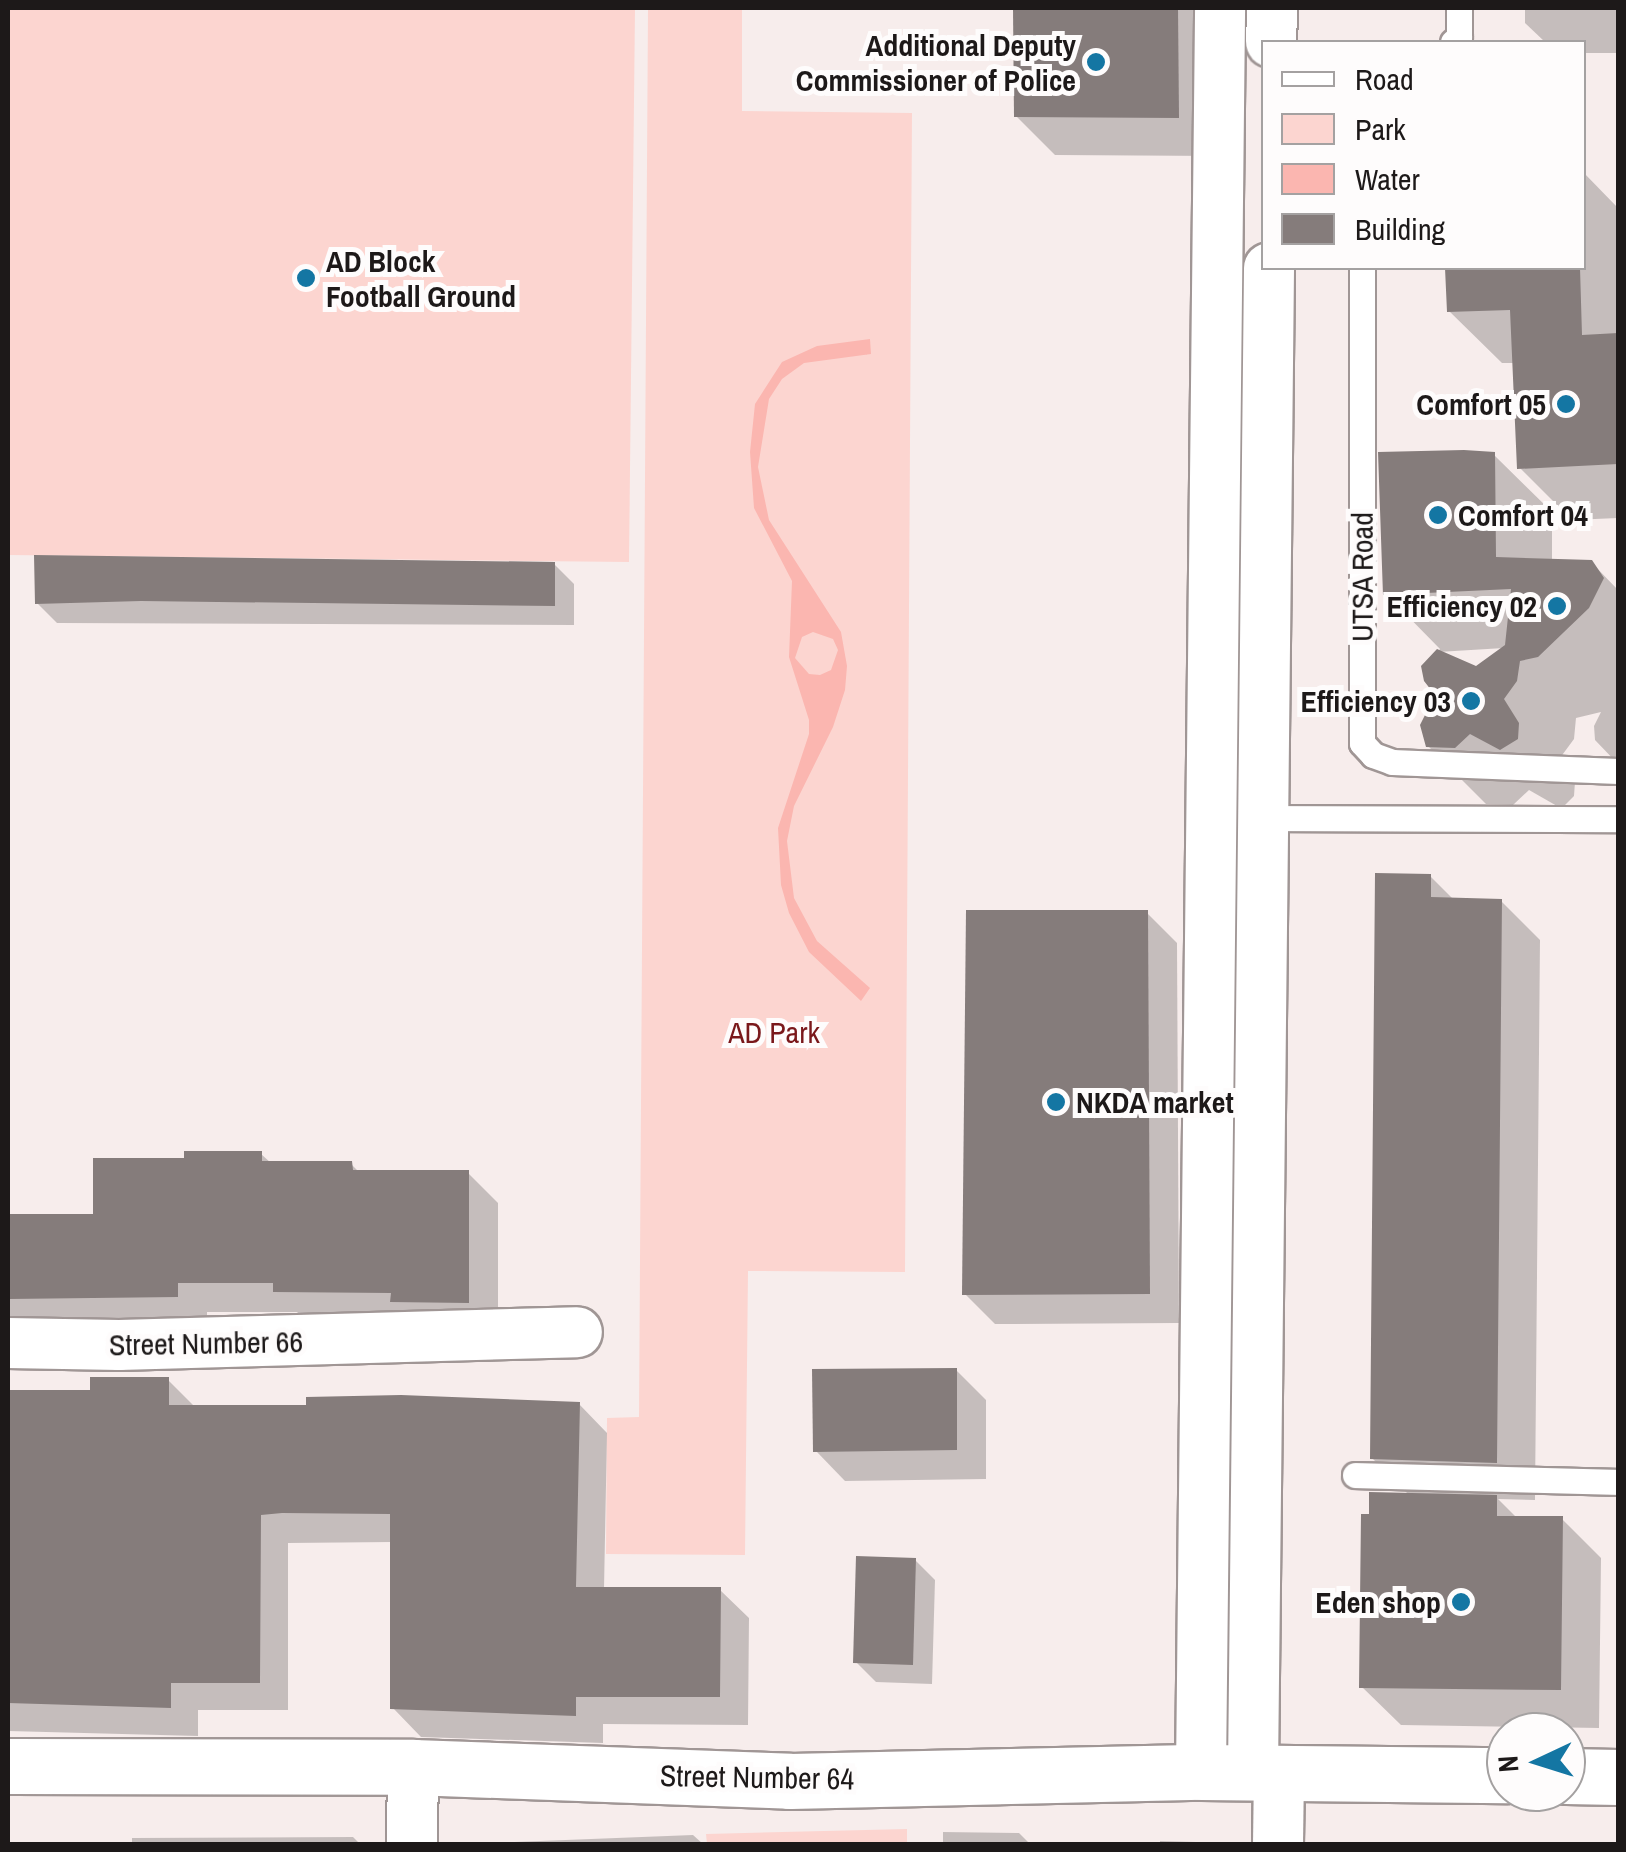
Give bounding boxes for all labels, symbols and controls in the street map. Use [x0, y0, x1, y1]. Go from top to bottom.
place label: Additional Deputy Commissioner of Police [796, 27, 1076, 98]
legend [1261, 40, 1586, 270]
marker: Additional Deputy Commissioner of Police [1085, 51, 1107, 73]
text: Road [1355, 59, 1414, 99]
text: Park [1355, 109, 1406, 149]
text: Water [1355, 159, 1420, 199]
text: Building [1355, 209, 1445, 249]
place label: AD Block Football Ground [326, 243, 516, 314]
marker: AD Block Football Ground [295, 267, 317, 289]
place label: Comfort 05 [1416, 386, 1546, 422]
marker: Comfort 05 [1555, 393, 1577, 415]
place label: Comfort 04 [1458, 497, 1588, 533]
marker: Comfort 04 [1427, 504, 1449, 526]
street label: UTSA Road [1344, 511, 1380, 643]
place label: Efficiency 02 [1387, 588, 1537, 624]
marker: Efficiency 02 [1546, 595, 1568, 617]
place label: Efficiency 03 [1301, 683, 1451, 719]
marker: Efficiency 03 [1460, 690, 1482, 712]
park label: AD Park [728, 1014, 820, 1050]
place label: NKDA market [1076, 1084, 1235, 1120]
marker: NKDA market [1045, 1091, 1067, 1113]
street label: Street Number 66 [109, 1323, 303, 1363]
place label: Eden shop [1315, 1584, 1441, 1620]
marker: Eden shop [1450, 1591, 1472, 1613]
north arrow [1486, 1712, 1586, 1812]
text: N [1489, 1754, 1528, 1774]
street label: Street Number 64 [660, 1757, 854, 1797]

